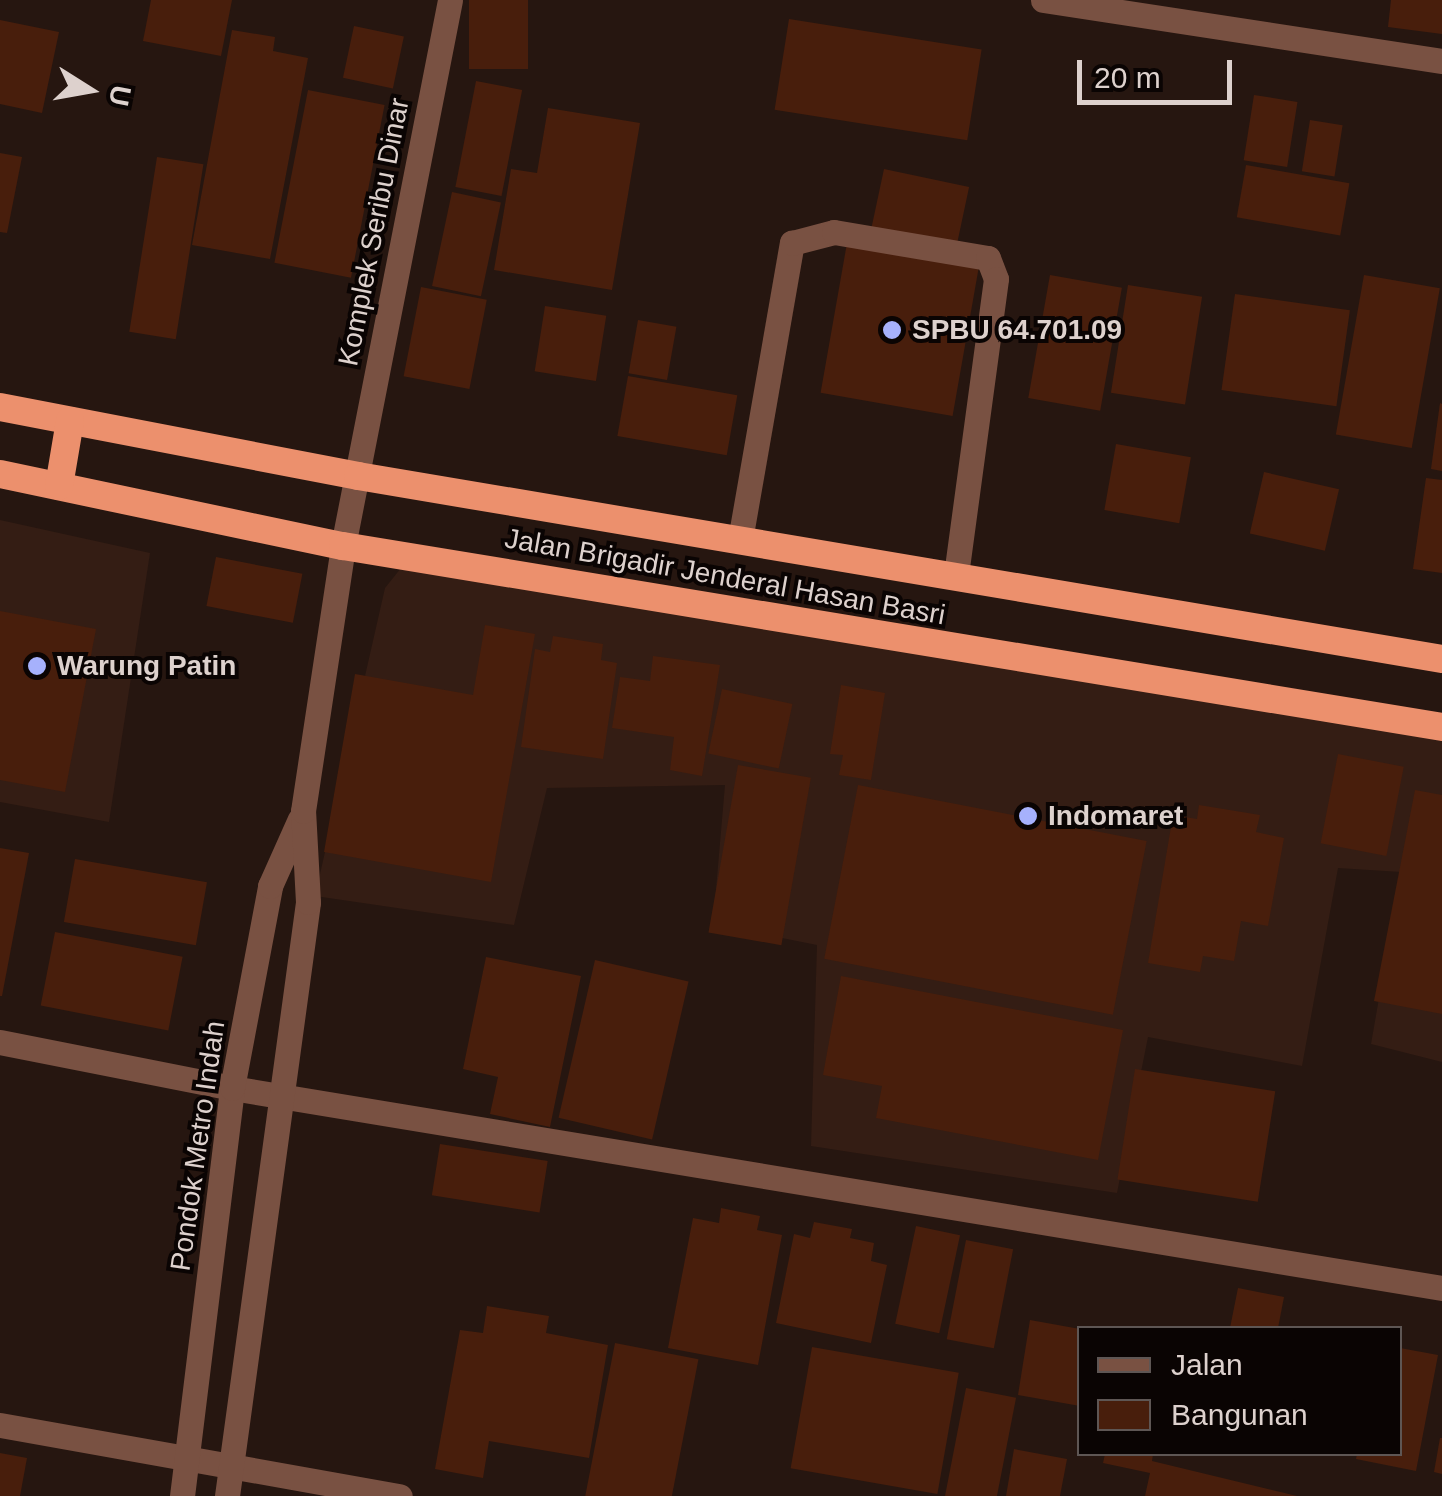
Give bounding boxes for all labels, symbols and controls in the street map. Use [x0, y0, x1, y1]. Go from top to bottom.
north arrow [40, 40, 140, 140]
scale bar [1082, 40, 1237, 102]
text: 20 m [1094, 61, 1161, 94]
text: U [103, 83, 137, 109]
street label: Komplek Seribu Dinar [332, 95, 416, 369]
place label: SPBU 64.701.09 [912, 313, 1122, 347]
marker: SPBU 64.701.09 [881, 319, 903, 341]
street label: Jalan Brigadir Jenderal Hasan Basri [502, 522, 948, 632]
place label: Warung Patin [57, 649, 236, 683]
marker: Warung Patin [26, 655, 48, 677]
place label: Indomaret [1048, 799, 1183, 833]
marker: Indomaret [1017, 805, 1039, 827]
street label: Pondok Metro Indah [164, 1019, 232, 1273]
legend [1077, 1326, 1402, 1456]
text: Jalan [1171, 1348, 1243, 1381]
text: Bangunan [1171, 1398, 1308, 1431]

